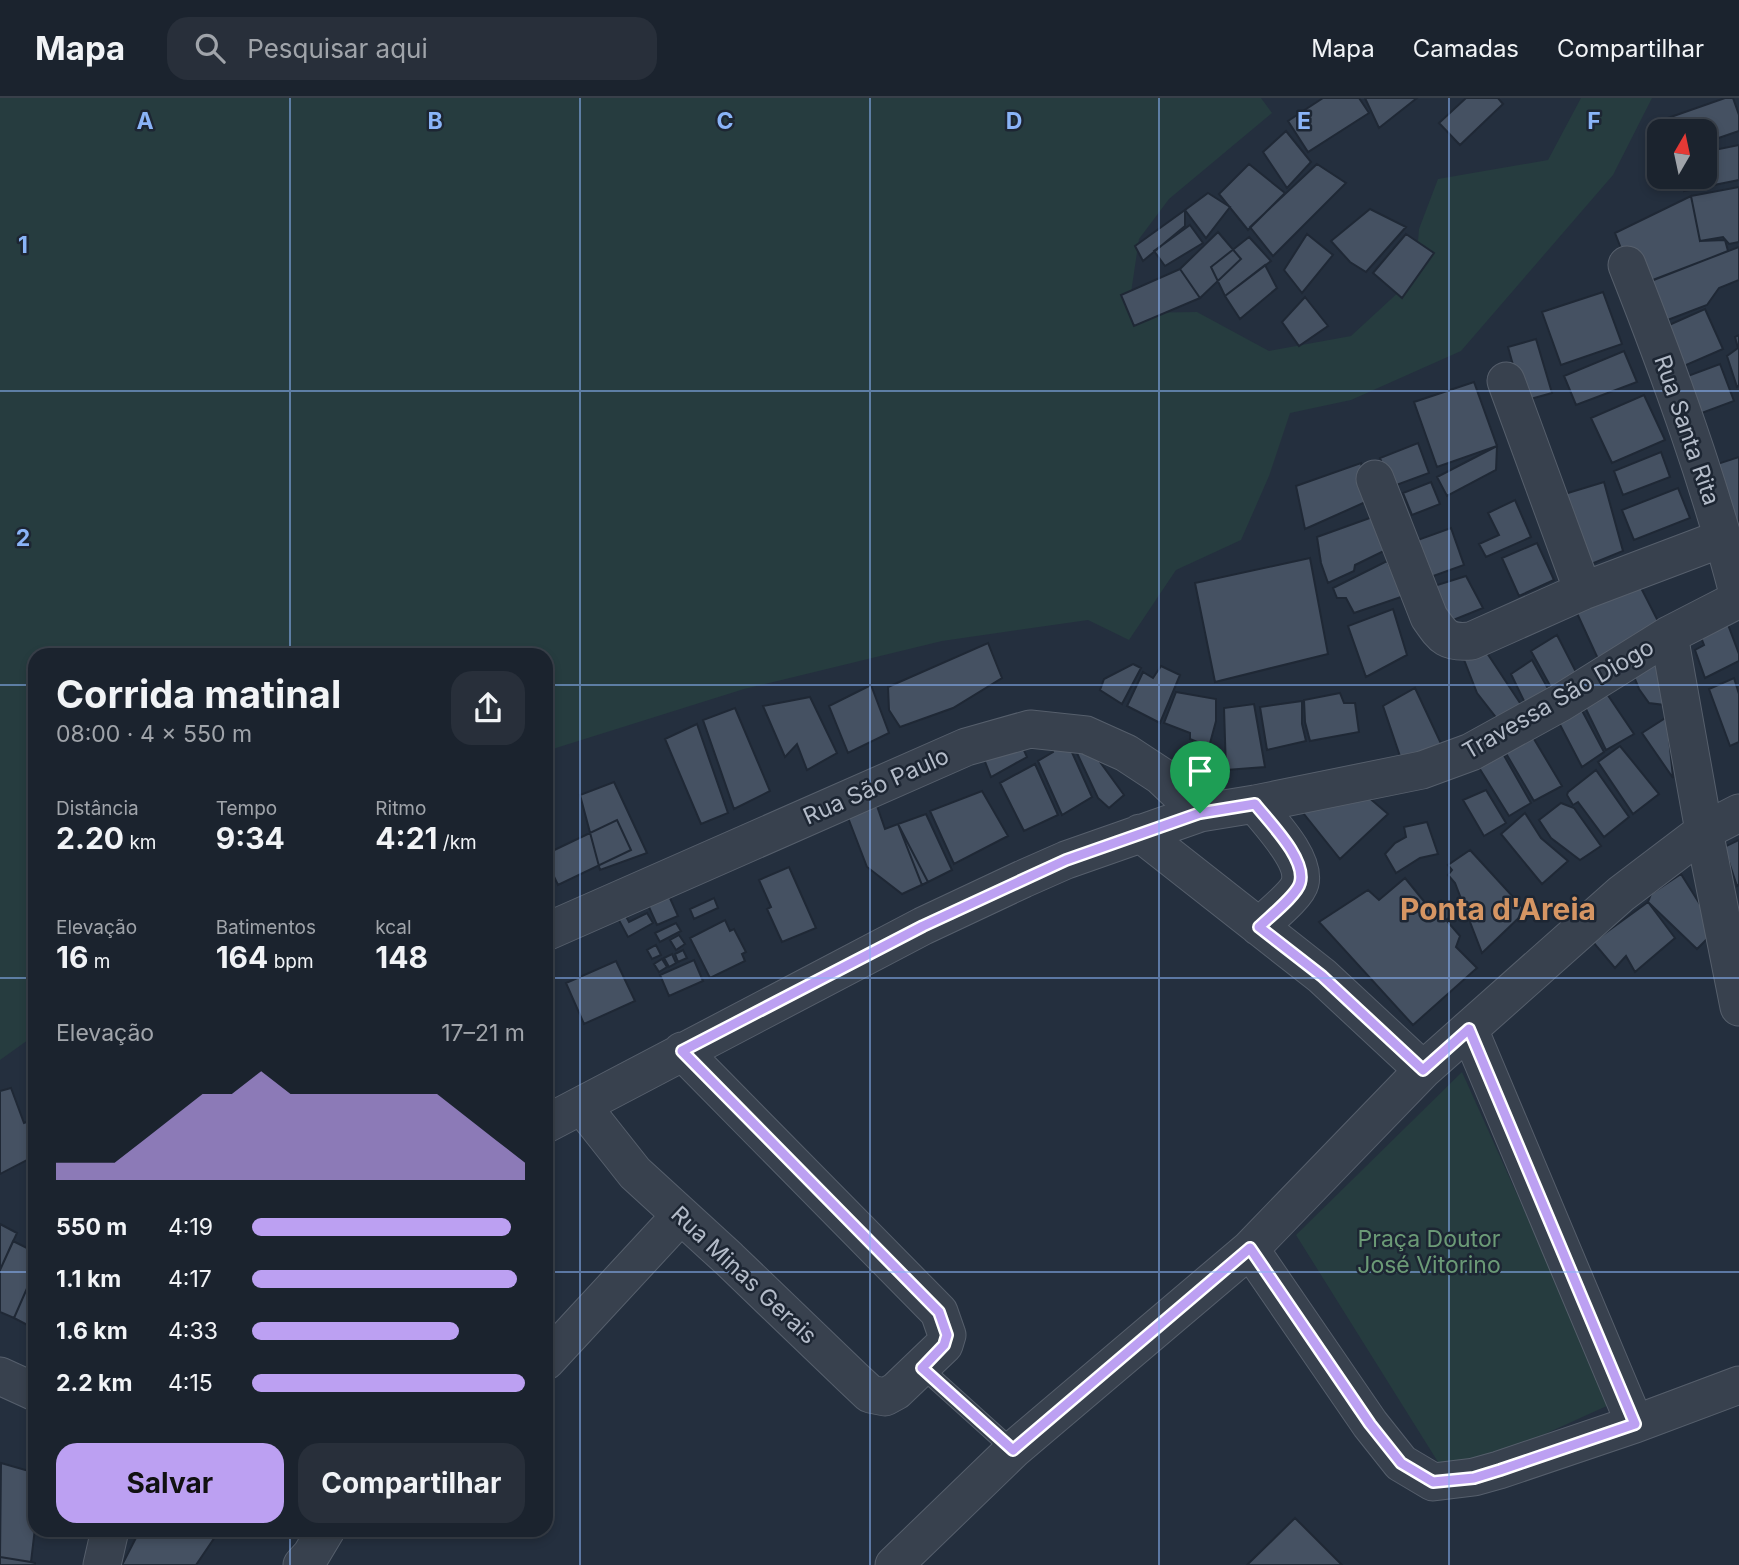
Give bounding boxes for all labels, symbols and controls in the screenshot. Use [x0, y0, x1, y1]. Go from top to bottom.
search box [167, 17, 657, 80]
text: Mapa [35, 28, 125, 68]
icon: search [191, 29, 229, 67]
text: Pesquisar aqui [247, 33, 428, 64]
text: Mapa [1311, 34, 1375, 63]
text: Camadas [1413, 34, 1519, 63]
text: Compartilhar [1557, 34, 1704, 63]
text: A [136, 107, 154, 135]
text: B [427, 107, 443, 135]
text: C [716, 107, 734, 135]
text: D [1006, 107, 1022, 135]
text: E [1297, 107, 1311, 135]
text: F [1587, 107, 1601, 135]
north arrow [1647, 119, 1717, 189]
map controls [1647, 119, 1717, 189]
text: 1 [18, 231, 28, 259]
street label: Rua Santa Rita [1648, 351, 1726, 509]
text: 2 [16, 524, 30, 552]
street label: Travessa São Diogo [1457, 633, 1659, 765]
text: Corrida matinal [56, 671, 341, 717]
button: share [451, 671, 525, 745]
text: 08:00 · 4 × 550 m [56, 720, 252, 748]
street label: Rua São Paulo [799, 741, 953, 831]
pin [1170, 741, 1230, 813]
icon: arrive [1181, 752, 1219, 790]
text: Distância [56, 797, 139, 820]
text: Tempo [216, 797, 277, 820]
text: Ritmo [375, 797, 426, 820]
text: 2.20 [56, 820, 124, 856]
text: 9:34 [216, 820, 285, 856]
text: 4:21 [375, 820, 437, 856]
text: km [124, 831, 156, 854]
text: /km [437, 831, 477, 854]
district label: Ponta d'Areia [1400, 891, 1596, 927]
text: Elevação [56, 916, 137, 939]
text: Batimentos [216, 916, 316, 939]
text: kcal [375, 916, 412, 939]
text: 16 [56, 939, 88, 975]
text: 164 [216, 939, 268, 975]
text: 148 [375, 939, 428, 975]
text: m [88, 950, 110, 973]
text: bpm [268, 950, 314, 973]
text: Elevação [56, 1019, 154, 1047]
text: 17–21 m [441, 1019, 525, 1047]
street label: Rua Minas Gerais [665, 1200, 823, 1350]
text: 550 m [56, 1213, 127, 1241]
text: 4:19 [168, 1213, 213, 1241]
park label: Praça Doutor José Vitorino [1357, 1225, 1501, 1279]
text: 1.1 km [56, 1265, 121, 1293]
text: 4:17 [168, 1265, 212, 1293]
text: 1.6 km [56, 1317, 128, 1345]
text: 4:33 [168, 1317, 218, 1345]
text: 2.2 km [56, 1369, 132, 1397]
text: 4:15 [168, 1369, 213, 1397]
button: Salvar [56, 1443, 284, 1523]
button: Compartilhar [298, 1443, 525, 1523]

